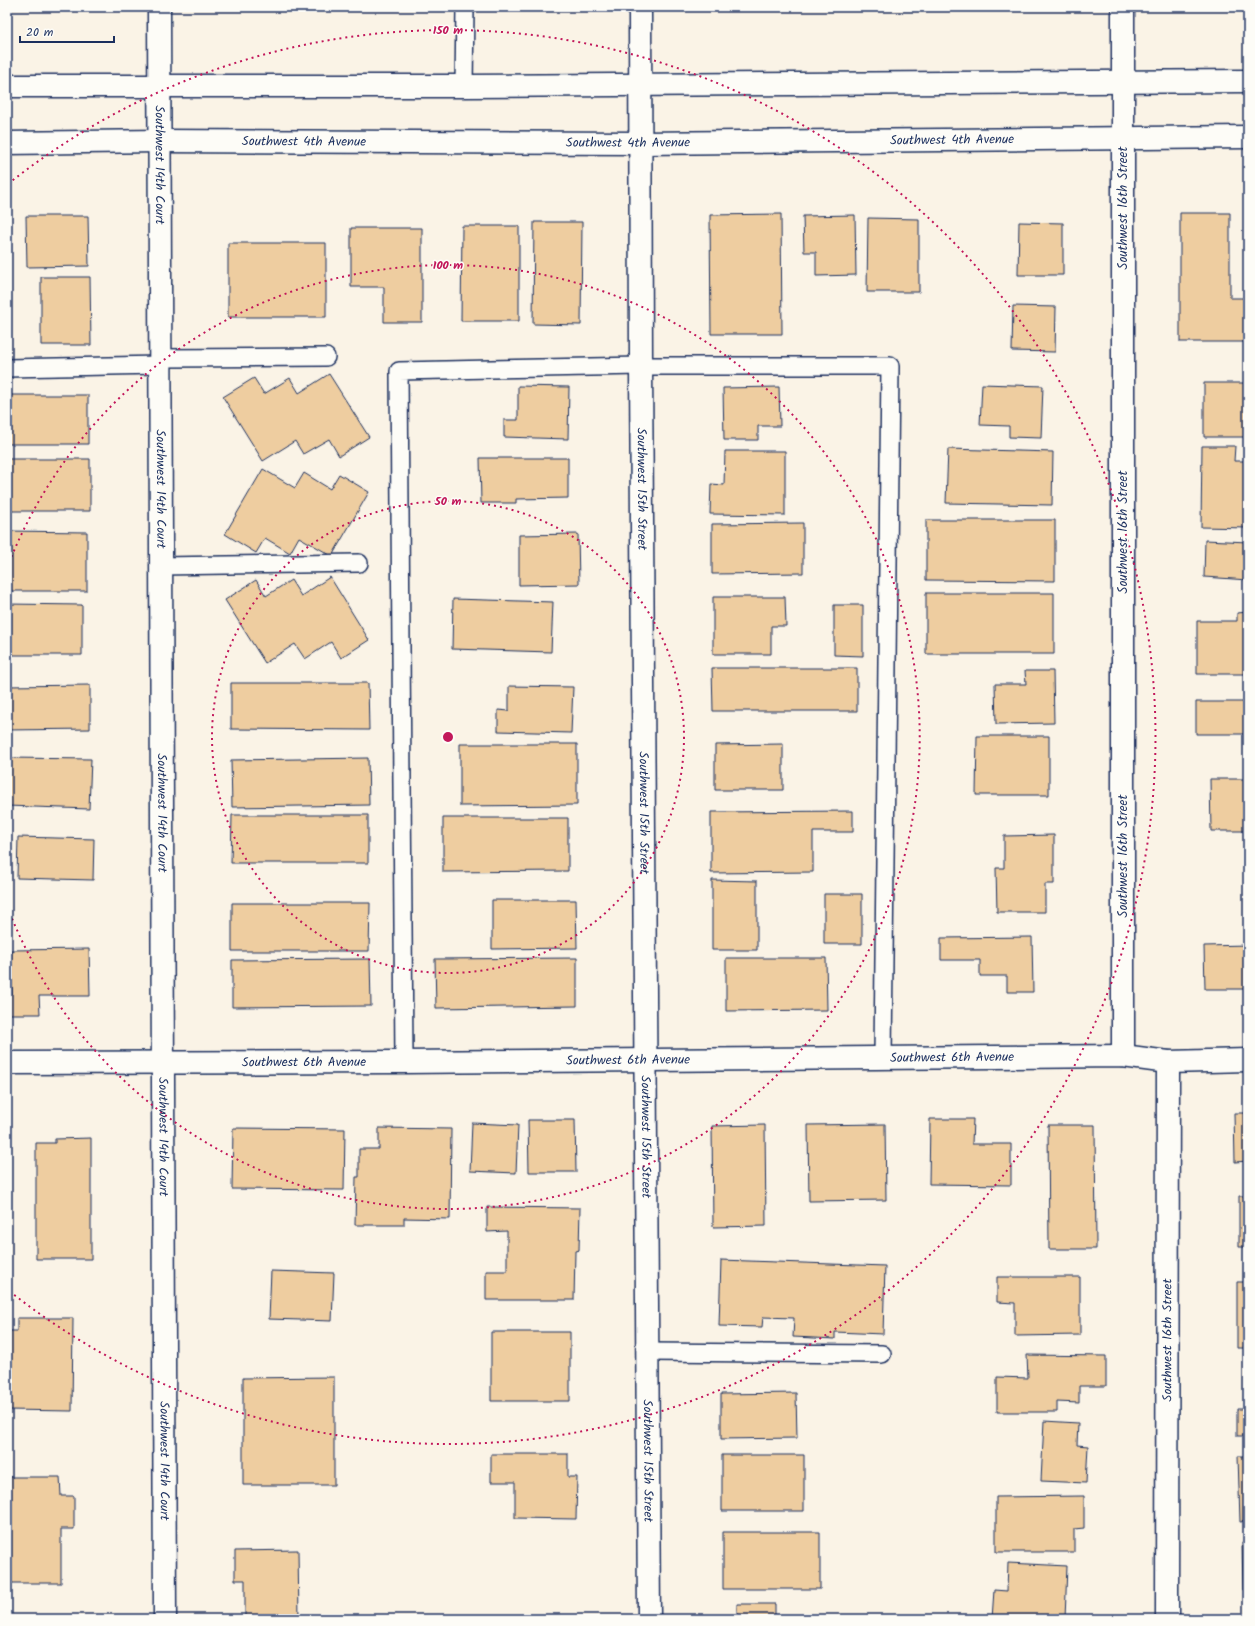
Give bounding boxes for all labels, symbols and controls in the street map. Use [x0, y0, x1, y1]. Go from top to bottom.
scale bar [20, 18, 114, 44]
text: 150 m [433, 21, 463, 40]
text: 20 m [26, 23, 54, 42]
street label: Southwest 14th Court [149, 105, 170, 226]
street label: Southwest 4th Avenue [890, 129, 1014, 151]
street label: Southwest 4th Avenue [242, 131, 366, 152]
street label: Southwest 4th Avenue [566, 132, 690, 154]
street label: Southwest 16th Street [1113, 146, 1134, 269]
text: 100 m [433, 256, 463, 275]
street label: Southwest 15th Street [631, 428, 653, 551]
street label: Southwest 14th Court [150, 429, 172, 550]
street label: Southwest 16th Street [1113, 470, 1134, 593]
text: 50 m [434, 492, 462, 511]
centre of rings [441, 730, 455, 744]
street label: Southwest 15th Street [633, 752, 655, 875]
street label: Southwest 14th Court [151, 753, 173, 874]
street label: Southwest 16th Street [1113, 794, 1134, 917]
street label: Southwest 6th Avenue [890, 1046, 1014, 1068]
street label: Southwest 6th Avenue [566, 1049, 690, 1071]
street label: Southwest 6th Avenue [242, 1052, 366, 1073]
street label: Southwest 15th Street [635, 1076, 657, 1199]
street label: Southwest 14th Court [152, 1077, 174, 1198]
street label: Southwest 16th Street [1157, 1278, 1178, 1402]
street label: Southwest 15th Street [637, 1400, 659, 1523]
street label: Southwest 14th Court [154, 1401, 175, 1522]

